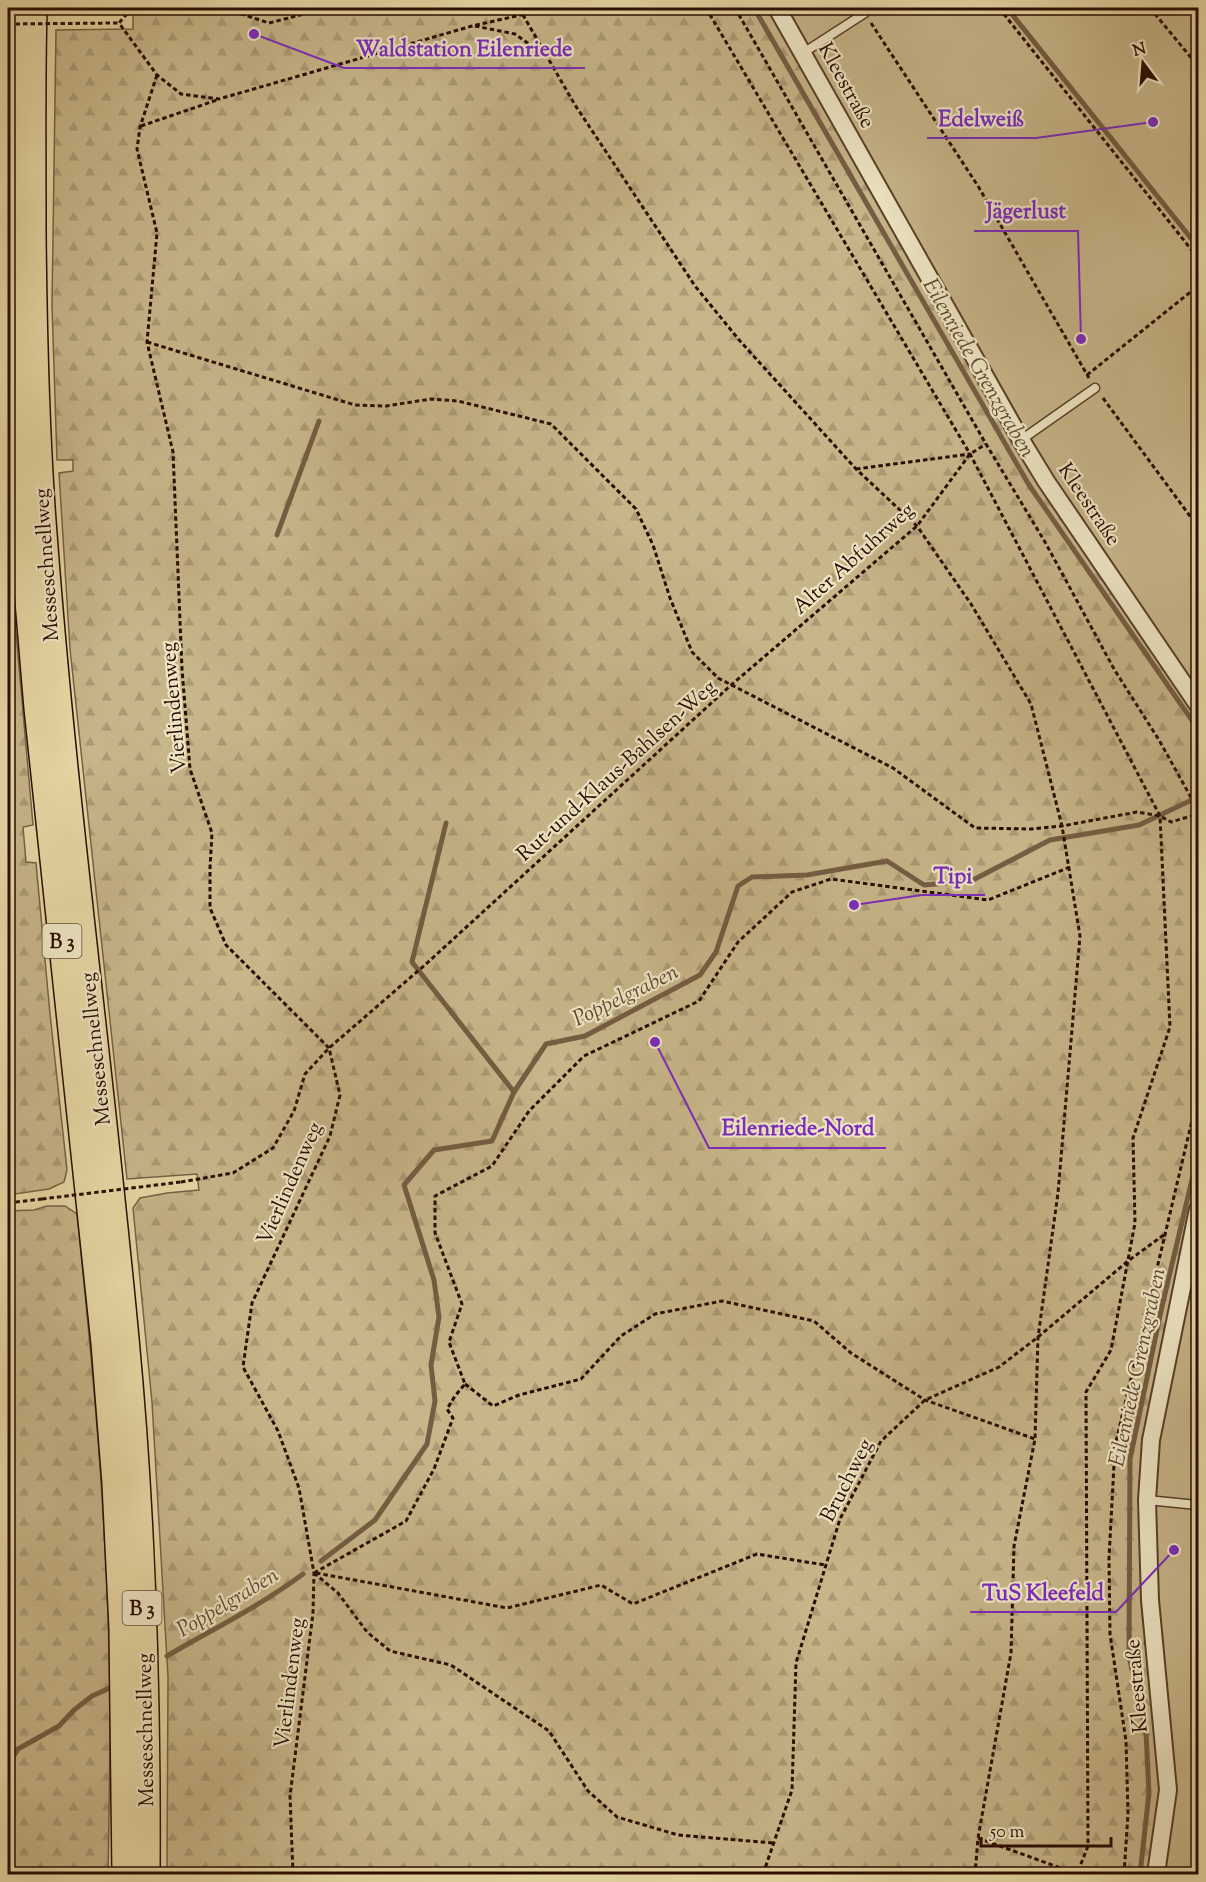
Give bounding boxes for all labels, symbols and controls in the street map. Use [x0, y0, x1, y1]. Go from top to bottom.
callout: Waldstation Eilenriede [344, 28, 585, 68]
north arrow [1113, 33, 1173, 93]
text: Waldstation Eilenriede [356, 35, 572, 67]
street label: Kleestraße [809, 37, 881, 134]
text: N [1130, 38, 1149, 64]
callout: Edelweiß [927, 98, 1036, 138]
text: Edelweiß [938, 105, 1024, 137]
callout: Jägerlust [974, 191, 1078, 231]
text: Jägerlust [984, 197, 1066, 229]
water label: Eilenriede Grenzgraben [913, 273, 1042, 465]
street label: Kleestraße [1050, 458, 1127, 553]
street label: Messeschnellweg [28, 487, 68, 643]
street label: Alter Abfuhrweg [787, 497, 922, 622]
street label: Vierlindenweg [154, 641, 196, 775]
street label: Rut-und-Klaus-Bahlsen-Weg [511, 674, 724, 869]
callout: Tipi [922, 855, 985, 895]
text: Tipi [934, 862, 973, 894]
road number: B 3 [42, 924, 82, 958]
water label: Poppelgraben [568, 957, 685, 1036]
street label: Messeschnellweg [74, 971, 120, 1127]
callout: Eilenriede-Nord [709, 1108, 886, 1148]
text: Eilenriede-Nord [722, 1114, 875, 1146]
street label: Vierlindenweg [250, 1118, 331, 1250]
water label: Eilenriede Grenzgraben [1102, 1265, 1176, 1470]
street label: Bruchweg [814, 1434, 882, 1528]
water label: Poppelgraben [171, 1560, 286, 1647]
callout: TuS Kleefeld [970, 1572, 1116, 1612]
text: TuS Kleefeld [982, 1579, 1105, 1611]
road number: B 3 [122, 1591, 162, 1625]
street label: Vierlindenweg [268, 1616, 314, 1750]
street label: Kleestraße [1119, 1638, 1157, 1734]
street label: Messeschnellweg [131, 1653, 163, 1807]
scale bar [981, 1810, 1112, 1848]
text: 50 m [989, 1820, 1025, 1846]

